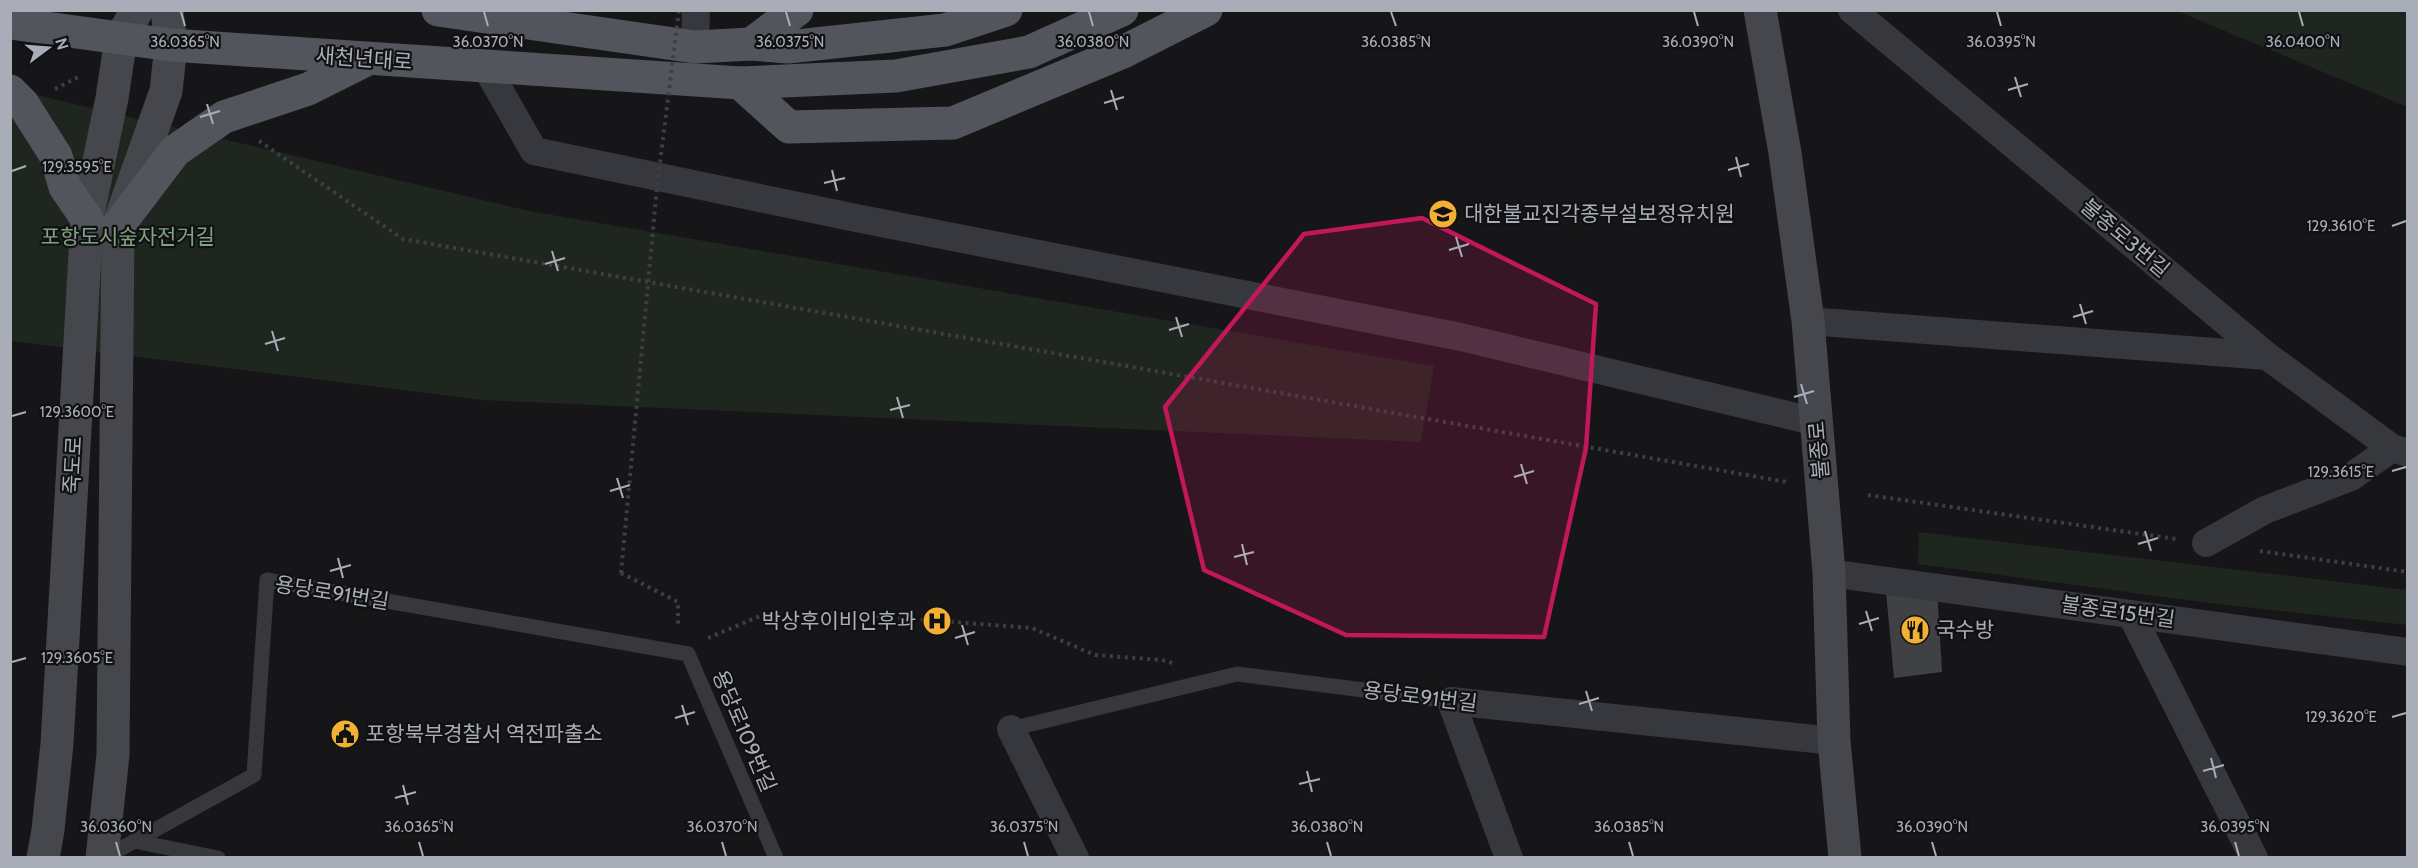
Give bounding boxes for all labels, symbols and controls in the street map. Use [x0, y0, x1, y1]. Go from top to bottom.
north arrow [18, 18, 78, 78]
text: 36.0365°N [150, 33, 220, 51]
text: 36.0370°N [453, 33, 523, 51]
text: 36.0375°N [756, 33, 824, 51]
text: 36.0380°N [1057, 33, 1129, 51]
text: 36.0385°N [1361, 33, 1431, 51]
text: 36.0390°N [1662, 33, 1734, 51]
text: 36.0395°N [1966, 33, 2036, 51]
text: 36.0400°N [2266, 33, 2340, 51]
text: N [51, 36, 73, 52]
street label: 새천년대로 [315, 43, 413, 74]
text: 129.3595°E [42, 158, 112, 176]
street label: 불종로3번길 [2076, 193, 2175, 282]
school or university icon: 대한불교진각종부설보정유치원 [1427, 198, 1459, 230]
place label: 대한불교진각종부설보정유치원 [1464, 201, 1734, 226]
text: 129.3610°E [2307, 217, 2375, 235]
park label: 포항도시숲자전거길 [41, 224, 215, 249]
text: 129.3600°E [40, 403, 114, 421]
street label: 불종로 [1804, 420, 1833, 480]
street label: 죽도로 [59, 435, 87, 495]
text: 129.3615°E [2308, 463, 2374, 481]
street label: 용당로91번길 [273, 571, 391, 614]
street label: 불종로15번길 [2059, 591, 2177, 632]
hospital icon: 박상후이비인후과 [921, 605, 953, 637]
place label: 박상후이비인후과 [761, 608, 916, 633]
restaurant icon: 국수방 [1899, 614, 1931, 646]
place label: 국수방 [1936, 617, 1994, 642]
text: 129.3605°E [41, 649, 113, 667]
street label: 용당로109번길 [708, 666, 781, 796]
street label: 용당로91번길 [1361, 677, 1479, 716]
text: 129.3620°E [2305, 708, 2377, 726]
public building icon: 포항북부경찰서 역전파출소 [329, 718, 361, 750]
place label: 포항북부경찰서 역전파출소 [366, 721, 603, 746]
text: 36.0360°N [80, 818, 152, 836]
text: 36.0365°N [384, 818, 454, 836]
text: 36.0370°N [687, 818, 757, 836]
text: 36.0375°N [990, 818, 1058, 836]
text: 36.0380°N [1291, 818, 1363, 836]
text: 36.0385°N [1594, 818, 1664, 836]
text: 36.0390°N [1896, 818, 1968, 836]
text: 36.0395°N [2200, 818, 2270, 836]

